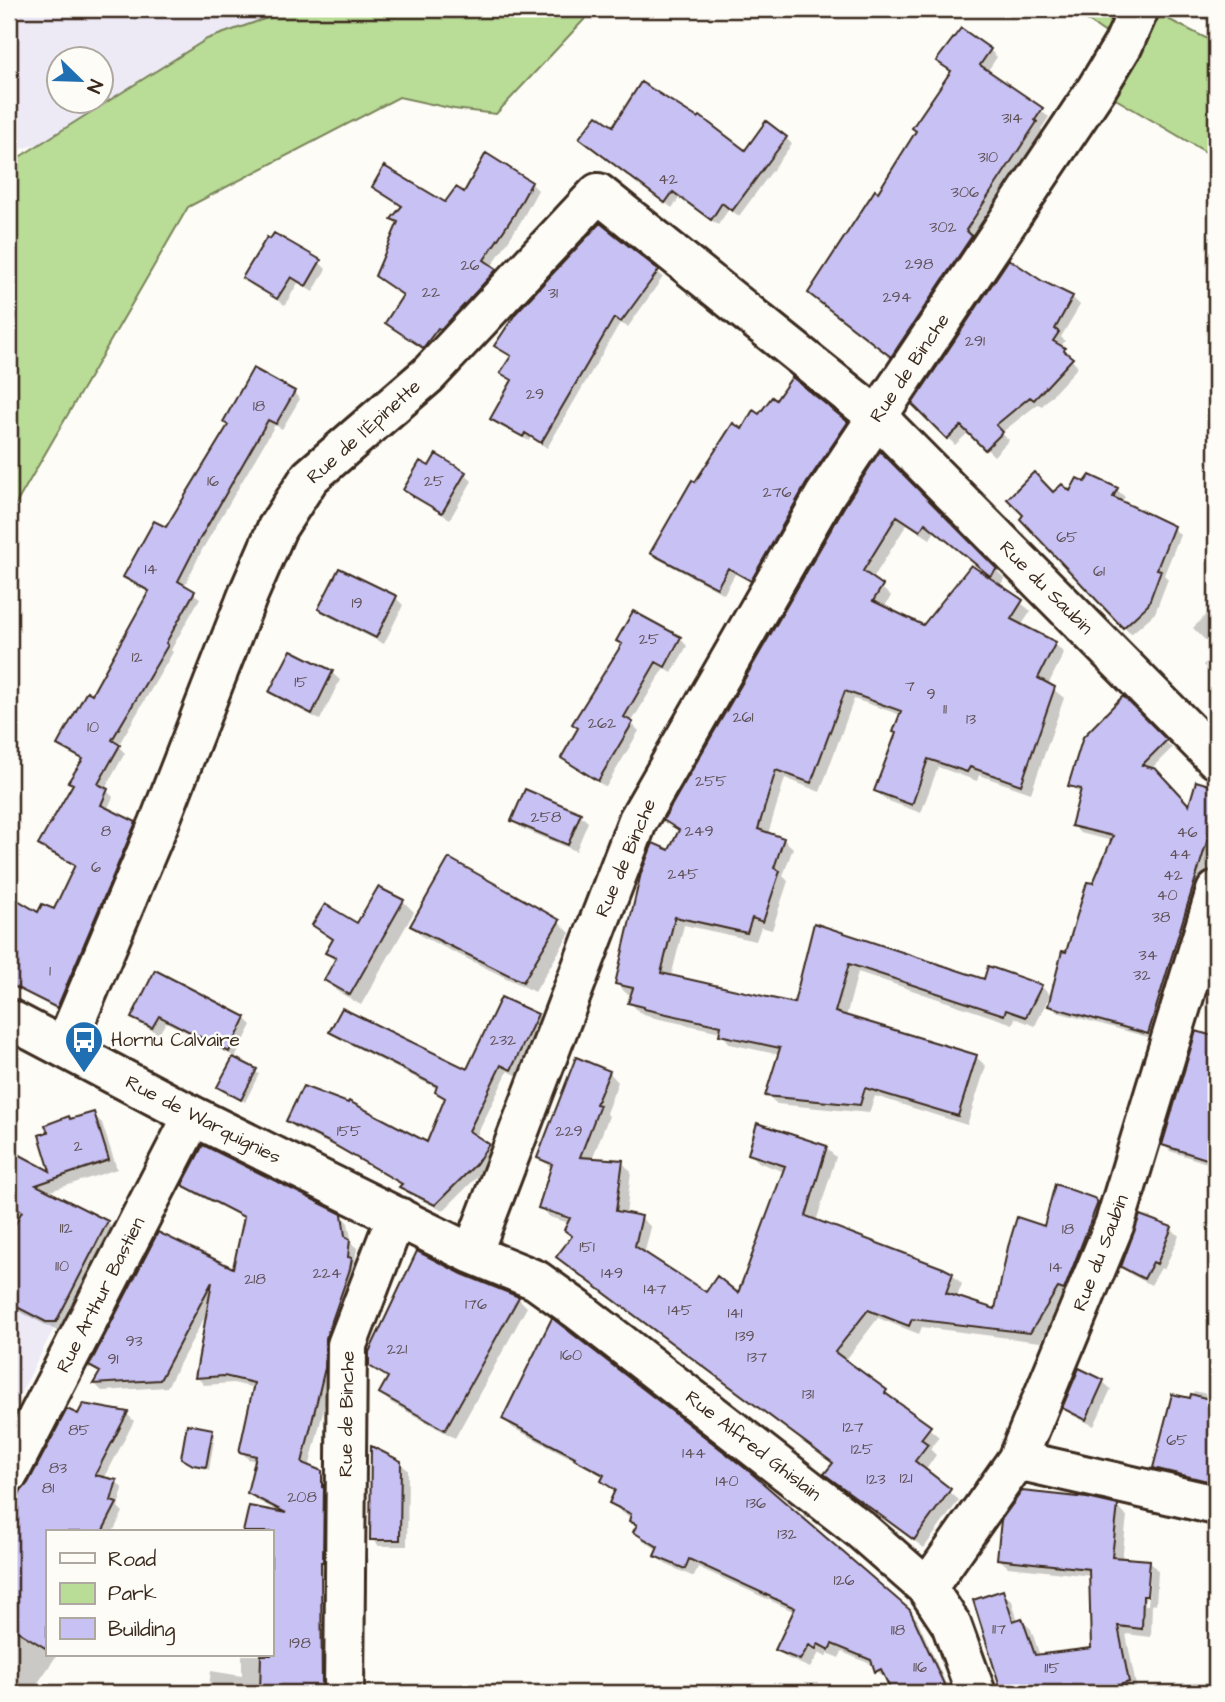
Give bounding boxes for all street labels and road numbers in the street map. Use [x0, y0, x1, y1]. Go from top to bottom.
street label: Rue de Binche [863, 308, 957, 428]
street label: Rue de l'Épinette [301, 373, 427, 491]
street label: Rue du Saubin [993, 535, 1099, 641]
street label: Rue de Binche [589, 795, 663, 921]
street label: Rue de Warquignies [120, 1069, 285, 1172]
street label: Rue du Saubin [1066, 1191, 1136, 1315]
street label: Rue Arthur Bastien [50, 1212, 152, 1378]
street label: Rue de Binche [332, 1351, 362, 1477]
street label: Rue Alfred Ghislain [679, 1384, 827, 1508]

